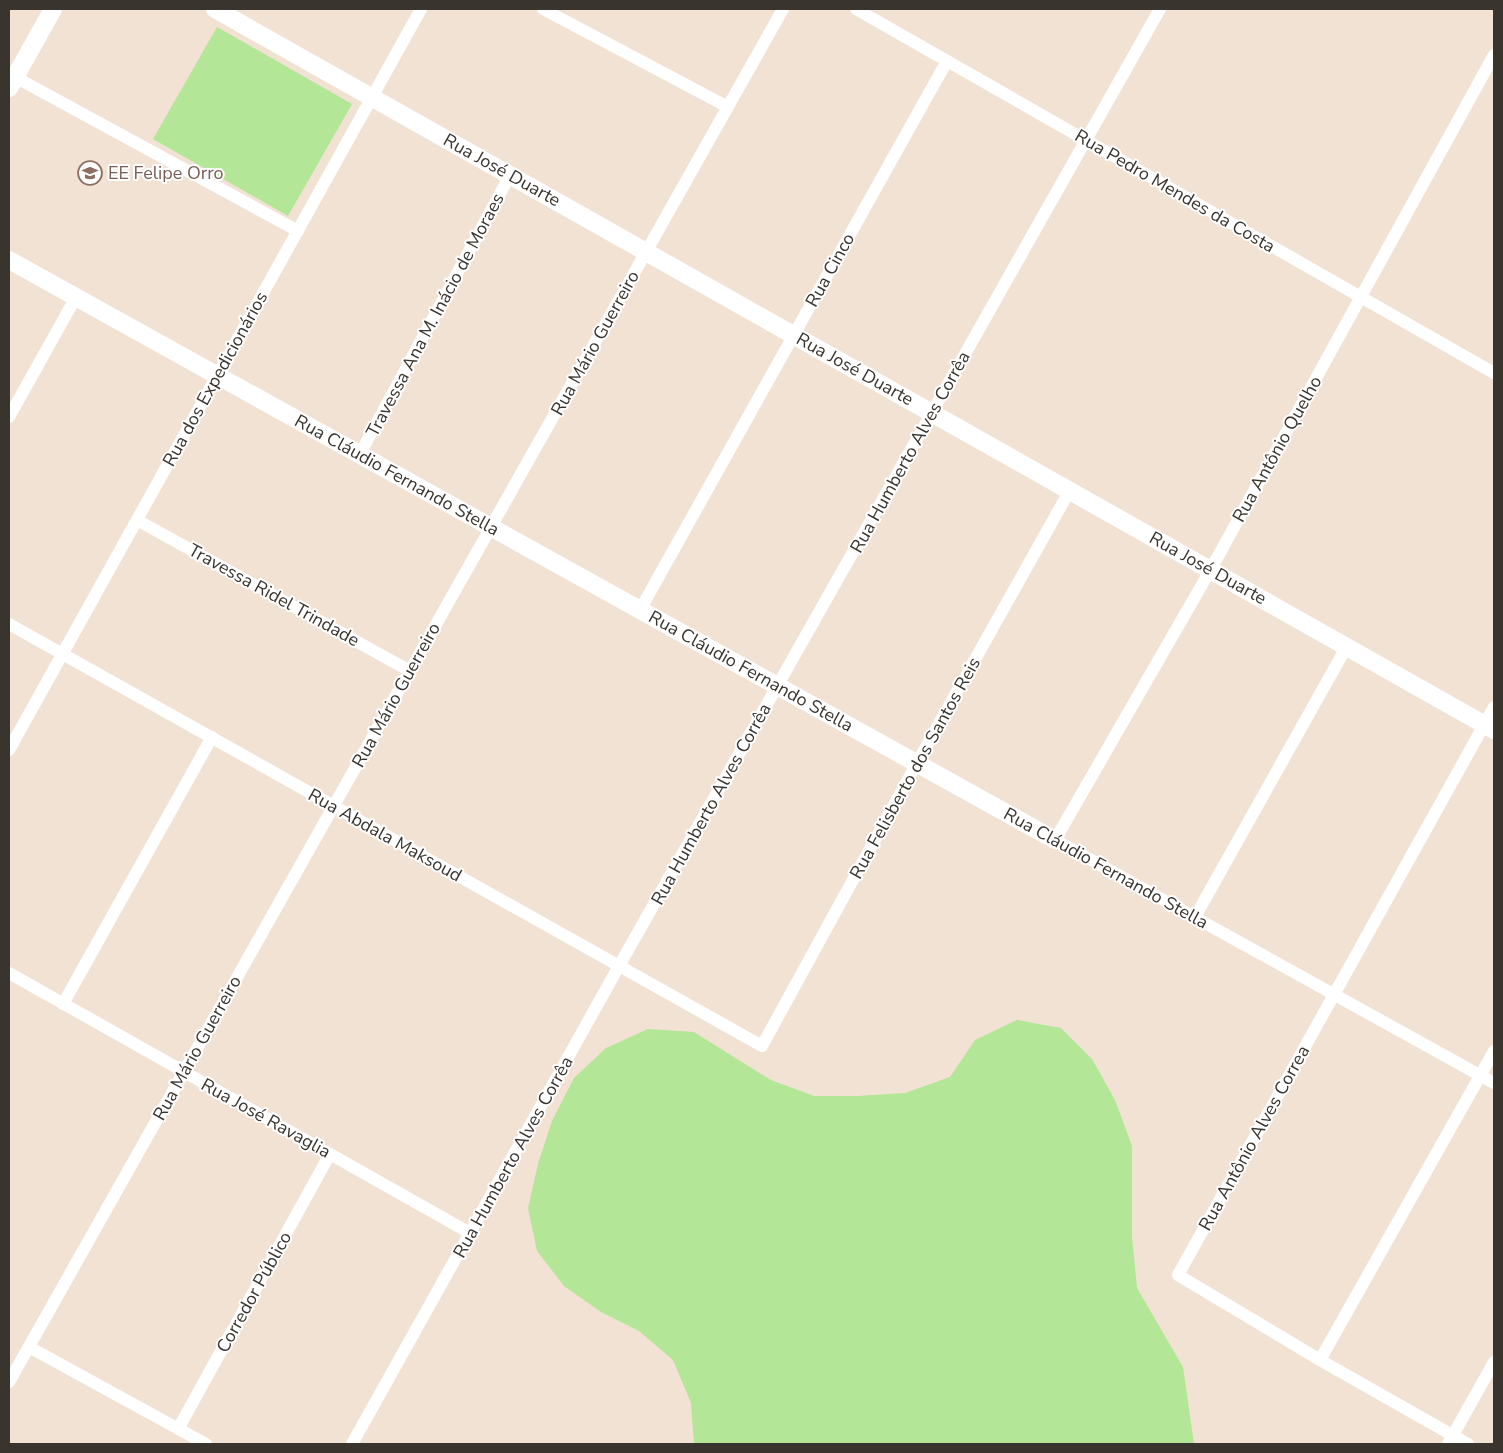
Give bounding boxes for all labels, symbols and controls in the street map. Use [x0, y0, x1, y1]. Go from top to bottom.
street label: Rua Pedro Mendes da Costa [1071, 124, 1279, 258]
street label: Rua José Duarte [439, 128, 565, 212]
school or university icon: EE Felipe Orro [77, 160, 103, 186]
place label: EE Felipe Orro [108, 161, 224, 185]
street label: Travessa Ana M. Inácio de Moraes [360, 189, 510, 441]
street label: Rua Cinco [800, 229, 860, 311]
street label: Rua Mário Guerreiro [545, 266, 645, 420]
street label: Rua dos Expedicionários [157, 287, 273, 471]
street label: Rua José Duarte [792, 327, 918, 411]
street label: Rua Humberto Alves Corrêa [844, 347, 976, 557]
street label: Rua Antônio Quelho [1227, 371, 1327, 527]
street label: Rua Cláudio Fernando Stella [290, 409, 504, 541]
street label: Rua José Duarte [1145, 526, 1271, 610]
street label: Travessa Ridel Trindade [184, 538, 364, 652]
street label: Rua Cláudio Fernando Stella [644, 605, 858, 737]
street label: Rua Mário Guerreiro [346, 618, 446, 772]
street label: Rua Felisberto dos Santos Reis [844, 653, 986, 883]
street label: Rua Humberto Alves Corrêa [645, 699, 777, 909]
street label: Rua Abdala Maksoud [304, 783, 466, 887]
street label: Rua Cláudio Fernando Stella [999, 802, 1213, 934]
street label: Rua Mário Guerreiro [147, 971, 247, 1125]
street label: Rua Antônio Alves Correa [1193, 1041, 1315, 1235]
street label: Rua Humberto Alves Corrêa [447, 1052, 579, 1262]
street label: Rua José Ravaglia [197, 1072, 335, 1164]
street label: Corredor Público [211, 1227, 297, 1357]

